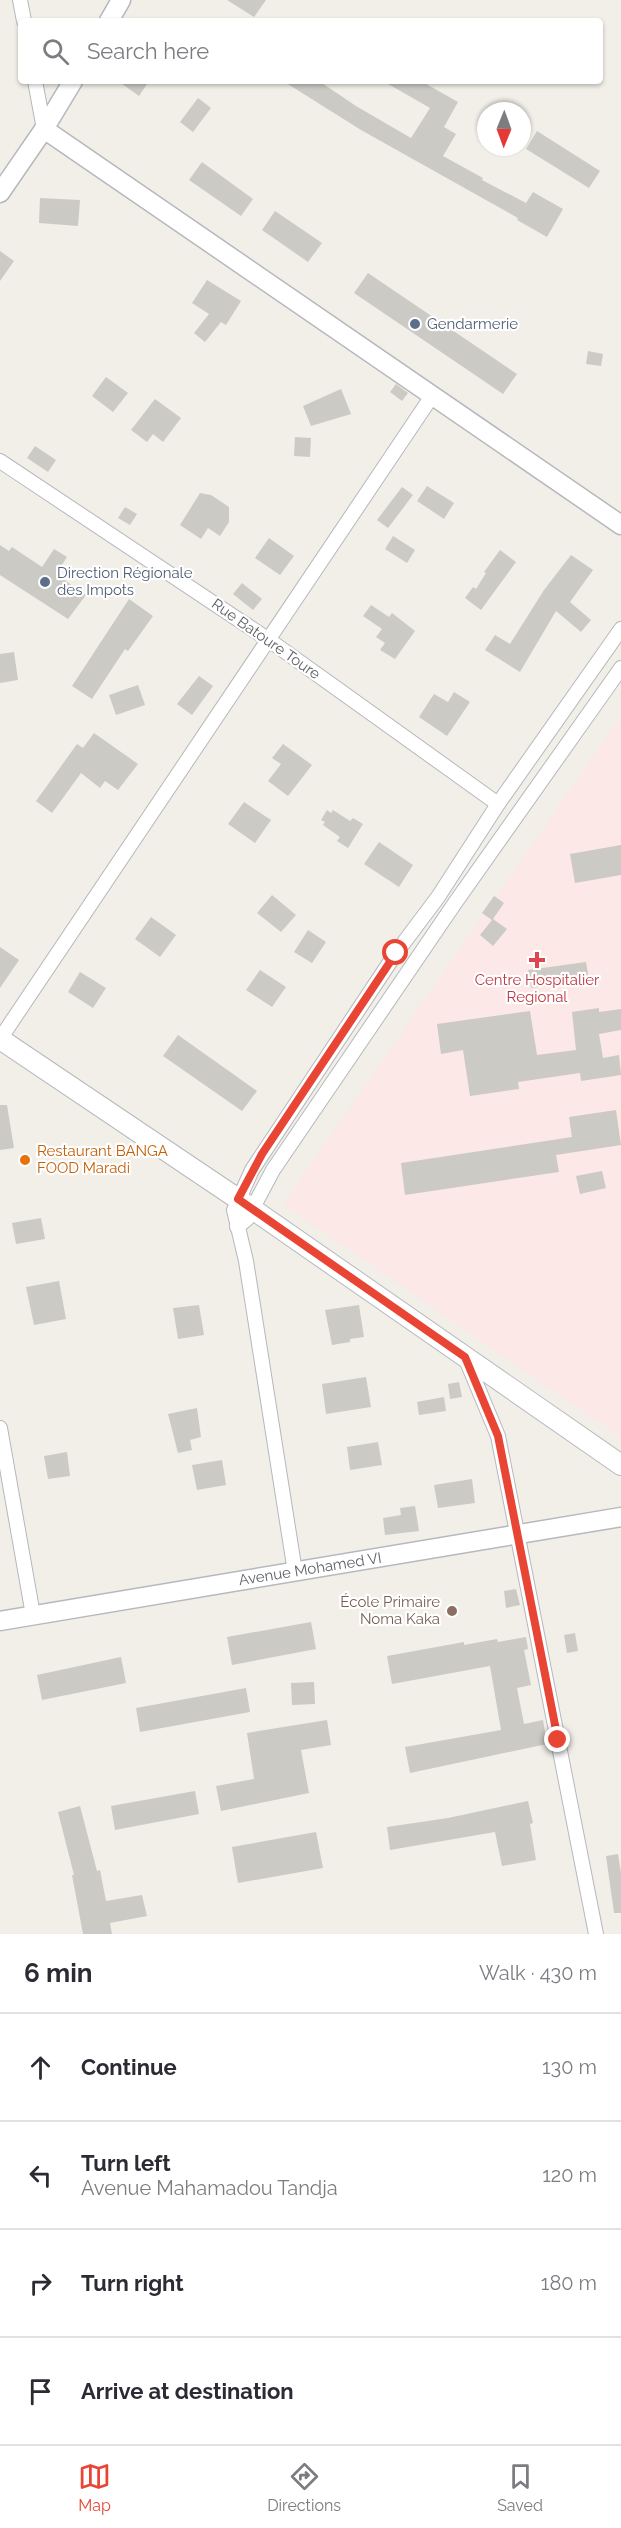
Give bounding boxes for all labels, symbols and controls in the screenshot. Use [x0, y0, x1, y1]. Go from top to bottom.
search box [18, 18, 603, 84]
icon: search [39, 35, 72, 68]
text: Search here [87, 38, 209, 64]
north arrow [477, 102, 531, 156]
place label: Gendarmerie [427, 315, 518, 333]
marker: Gendarmerie [408, 317, 422, 331]
place label: Direction Régionale des Impots [57, 564, 193, 599]
marker: Direction Régionale des Impots [38, 575, 52, 589]
street label: Rue Batoure Toure [208, 595, 324, 683]
route start [382, 939, 408, 965]
marker: Centre Hospitalier Regional [528, 951, 546, 969]
place label: Centre Hospitalier Regional [475, 971, 600, 1006]
place label: Restaurant BANGA FOOD Maradi [37, 1142, 168, 1177]
marker: Restaurant BANGA FOOD Maradi [18, 1153, 32, 1167]
street label: Avenue Mohamed VI [237, 1549, 383, 1589]
place label: École Primaire Noma Kaka [340, 1593, 440, 1628]
marker: École Primaire Noma Kaka [445, 1604, 459, 1618]
route end [544, 1726, 570, 1752]
text: 6 min [24, 1958, 93, 1988]
text: Walk · 430 m [479, 1961, 597, 1985]
icon: ahead [24, 2051, 57, 2084]
text: Continue [81, 2054, 177, 2080]
text: 130 m [542, 2055, 597, 2079]
text: Turn left [81, 2150, 171, 2176]
icon: left [24, 2159, 57, 2192]
text: 120 m [542, 2163, 597, 2187]
text: Avenue Mahamadou Tandja [81, 2176, 338, 2200]
icon: right [24, 2267, 57, 2300]
text: Turn right [81, 2270, 184, 2296]
text: 180 m [541, 2271, 597, 2295]
icon: arrive [24, 2375, 57, 2408]
text: Arrive at destination [81, 2378, 294, 2404]
tab: Map [78, 2460, 111, 2515]
tab: Directions [267, 2460, 341, 2515]
tab: Saved [497, 2460, 543, 2515]

